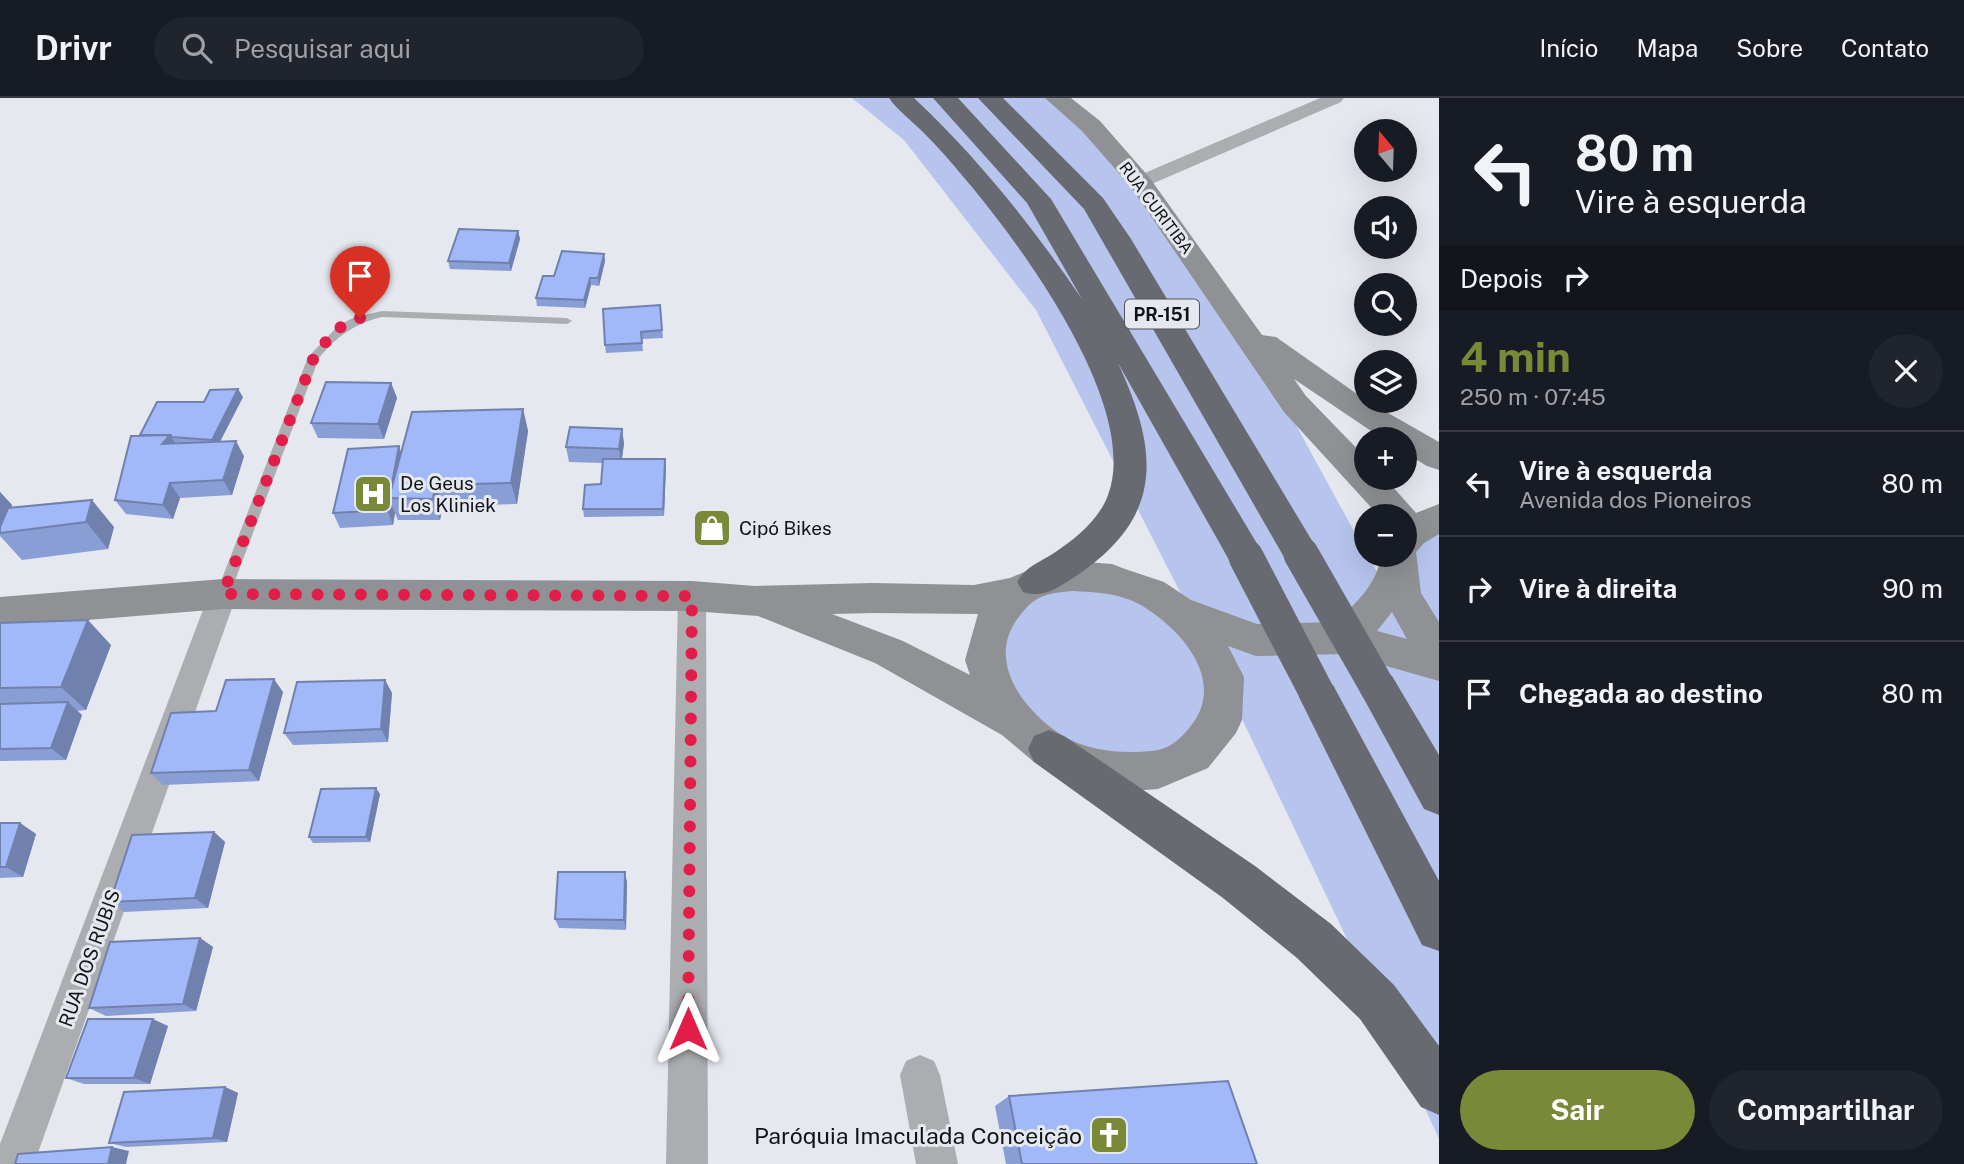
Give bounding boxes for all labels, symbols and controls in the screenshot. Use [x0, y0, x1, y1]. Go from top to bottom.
search box [154, 17, 644, 80]
text: Drivr [35, 29, 112, 67]
icon: search [178, 29, 216, 67]
text: Pesquisar aqui [234, 33, 411, 64]
text: Início [1540, 34, 1598, 62]
text: Mapa [1636, 34, 1698, 62]
text: Sobre [1736, 34, 1803, 62]
text: Contato [1841, 34, 1929, 62]
north arrow [1354, 119, 1418, 182]
map controls [1354, 119, 1417, 567]
text: 80 m [1575, 124, 1694, 182]
icon: left [1460, 126, 1551, 217]
street label: RUA CURITIBA [1115, 158, 1197, 258]
text: Vire à esquerda [1575, 183, 1807, 220]
button: sound [1354, 196, 1417, 259]
pin [330, 246, 390, 318]
icon: arrive [341, 257, 379, 295]
icon: right [1557, 259, 1595, 297]
text: Depois [1460, 263, 1543, 294]
button: search [1354, 273, 1417, 336]
road number: PR-151 [1125, 300, 1199, 328]
text: 4 min [1460, 332, 1571, 381]
button: close [1869, 334, 1943, 408]
button: layers [1354, 350, 1417, 413]
text: 250 m · 07:45 [1460, 383, 1606, 410]
button: + [1354, 427, 1417, 490]
text: Vire à esquerda [1519, 455, 1712, 486]
icon: left [1460, 465, 1498, 503]
text: 80 m [1882, 468, 1943, 499]
place label: De Geus Los Kliniek [400, 472, 496, 516]
hospital icon: De Geus Los Kliniek [352, 473, 394, 515]
text: Avenida dos Pioneiros [1519, 486, 1752, 513]
button: − [1354, 504, 1417, 567]
shop icon: Cipó Bikes [691, 507, 733, 549]
place label: Cipó Bikes [739, 517, 832, 539]
icon: right [1460, 570, 1498, 608]
text: Vire à direita [1519, 573, 1677, 604]
text: 90 m [1882, 573, 1943, 604]
icon: arrive [1460, 675, 1498, 713]
text: Chegada ao destino [1519, 678, 1763, 709]
text: 80 m [1882, 678, 1943, 709]
street label: RUA DOS RUBIS [54, 886, 124, 1030]
position arrow [651, 992, 725, 1066]
button: Sair [1460, 1070, 1695, 1150]
button: Compartilhar [1709, 1070, 1943, 1150]
church icon: Paróquia Imaculada Conceição [1088, 1114, 1130, 1156]
place label: Paróquia Imaculada Conceição [754, 1122, 1082, 1149]

